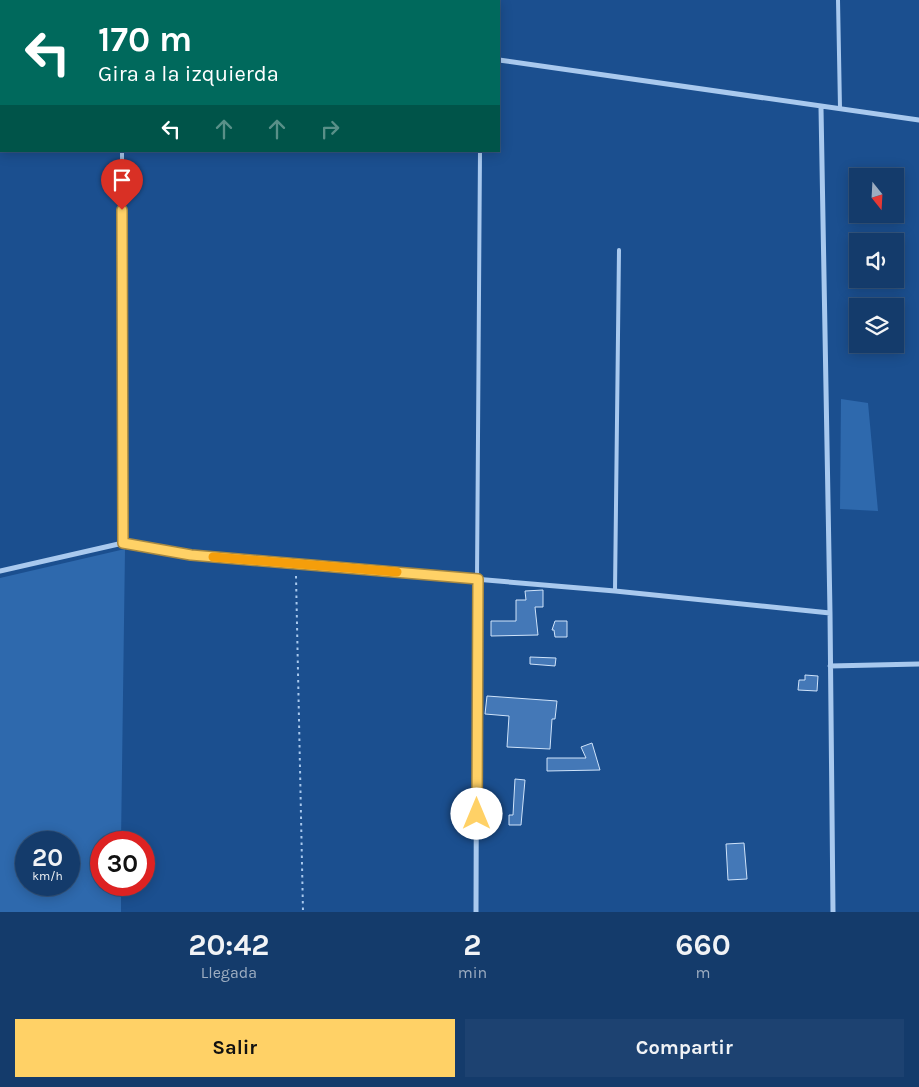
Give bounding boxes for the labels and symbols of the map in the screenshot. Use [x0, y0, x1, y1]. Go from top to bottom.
pin [101, 159, 143, 210]
north arrow [849, 168, 904, 222]
position arrow [450, 787, 502, 839]
speed limit sign: 30 [90, 831, 155, 896]

